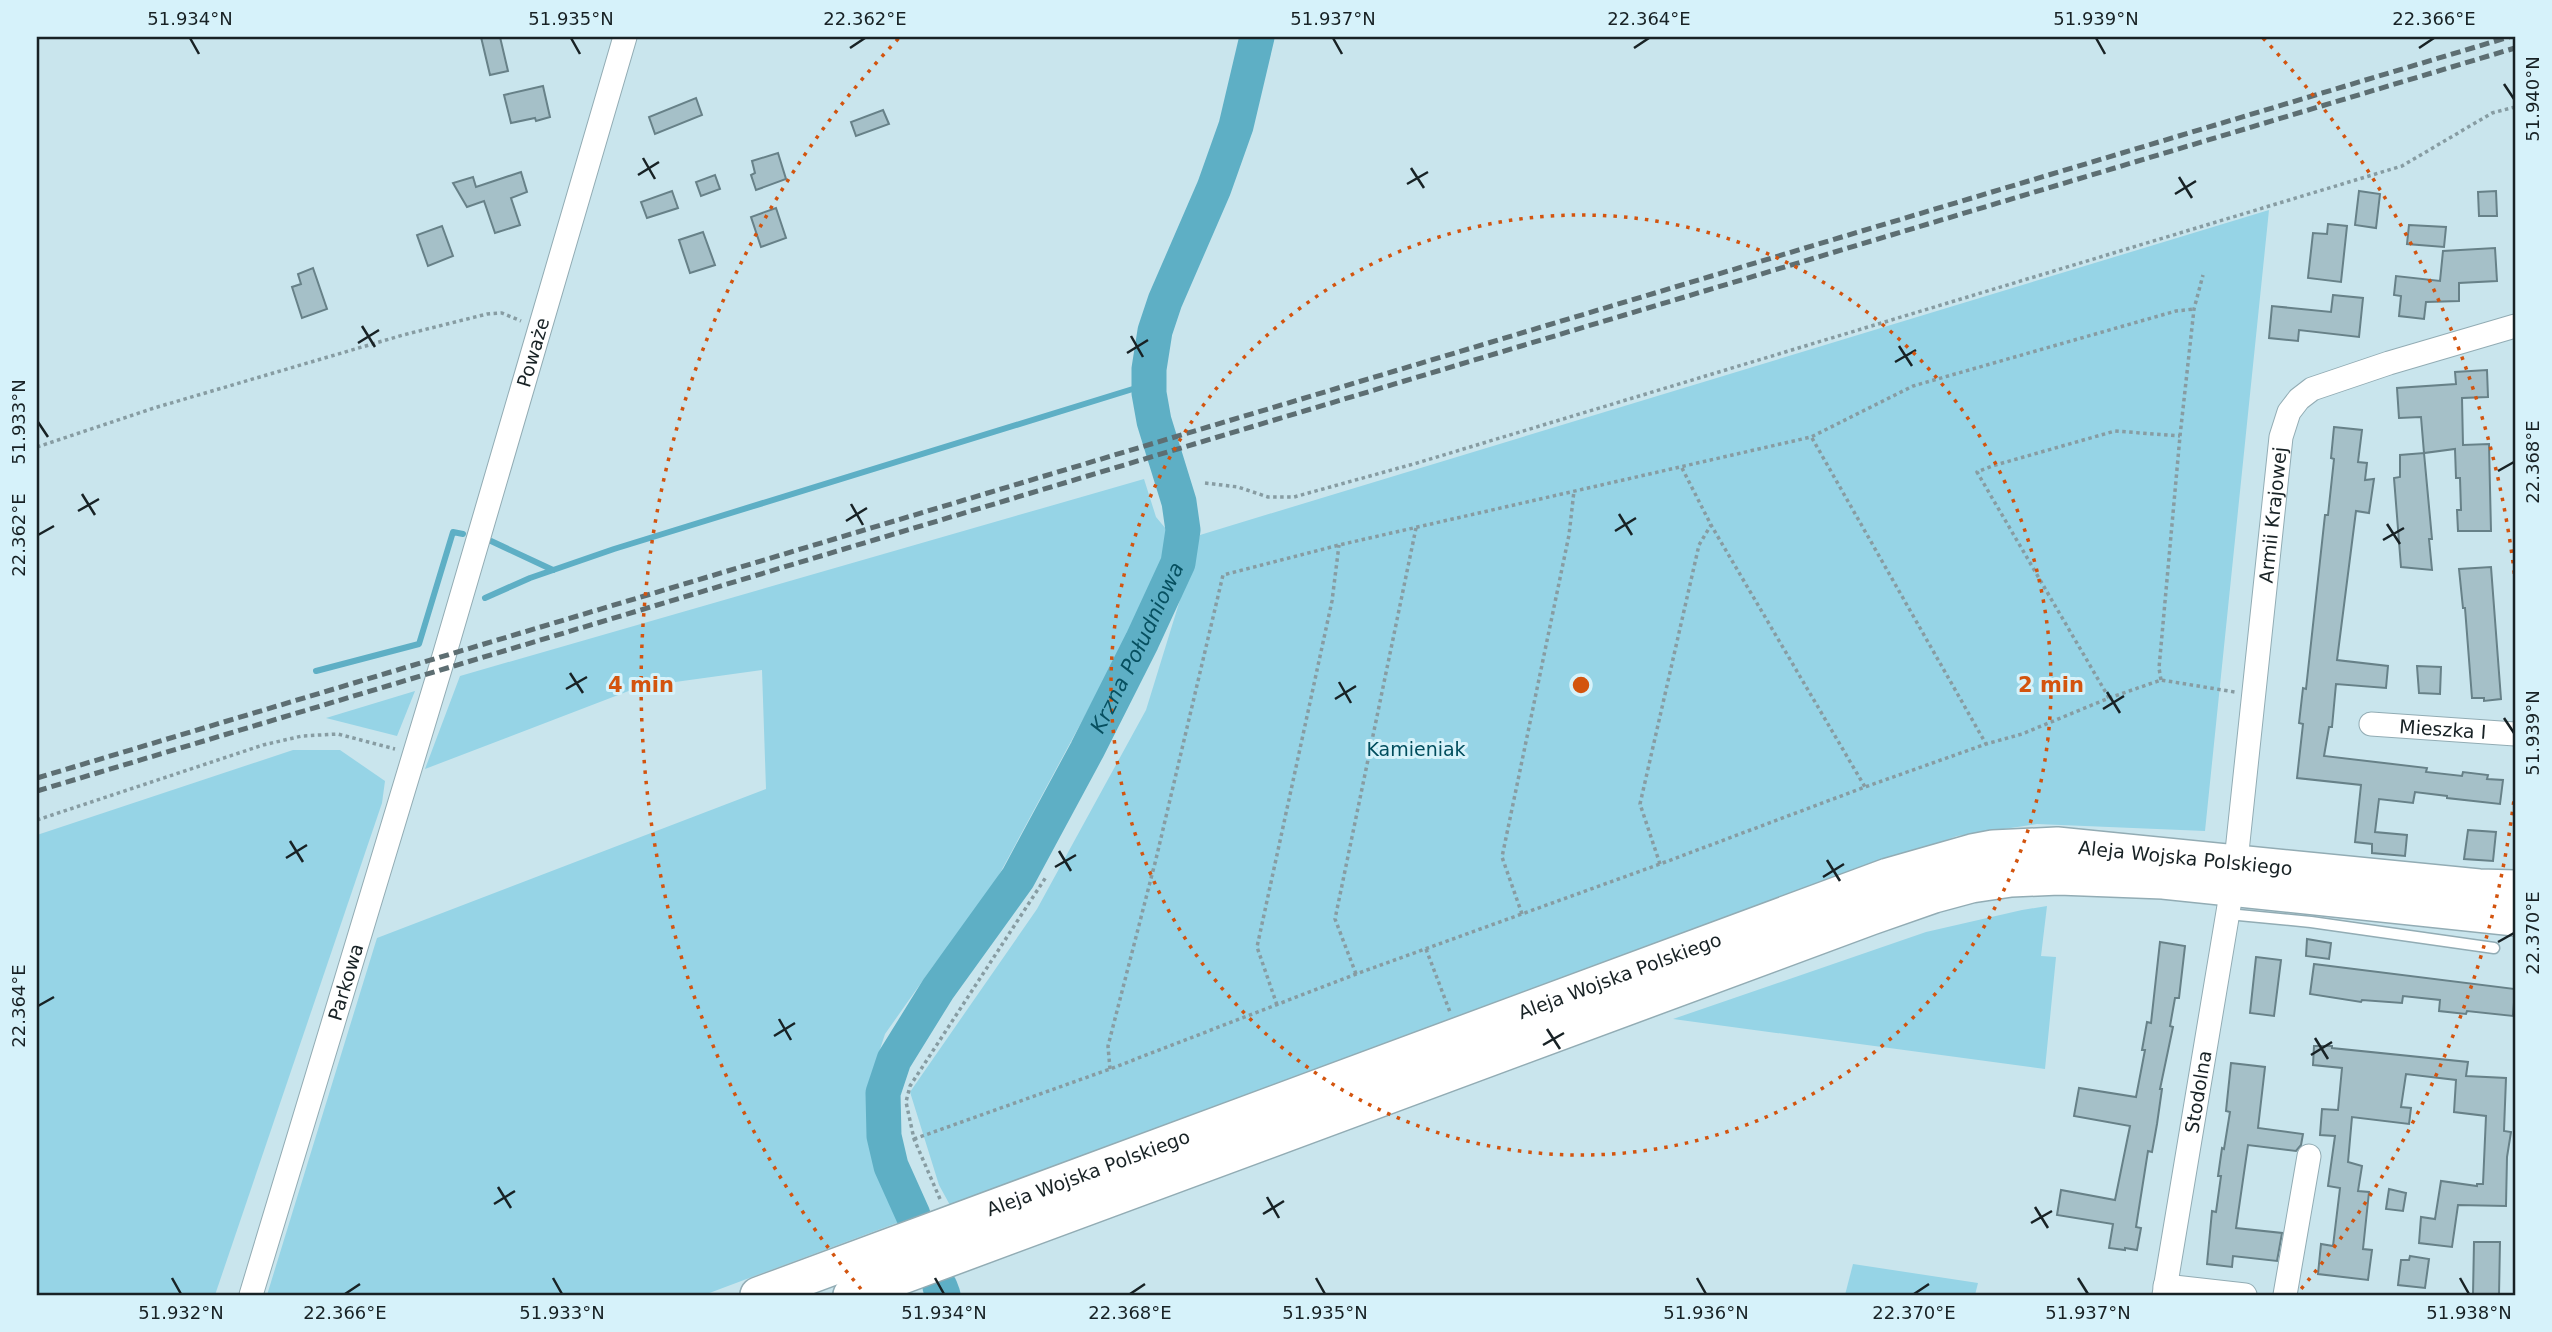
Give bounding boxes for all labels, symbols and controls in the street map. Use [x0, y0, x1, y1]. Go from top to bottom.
text: 51.934°N [147, 8, 233, 29]
text: 51.935°N [528, 8, 614, 29]
text: 22.362°E [823, 8, 907, 29]
text: 51.937°N [1290, 8, 1376, 29]
text: 22.364°E [1607, 8, 1691, 29]
text: 51.939°N [2053, 8, 2139, 29]
text: 22.366°E [2392, 8, 2476, 29]
text: 51.940°N [2522, 56, 2543, 142]
street label: Poważe [512, 315, 553, 390]
text: 51.933°N [8, 379, 29, 465]
text: 22.368°E [2522, 420, 2543, 504]
street label: Armii Krajowej [2255, 446, 2291, 584]
text: 22.362°E [8, 493, 29, 577]
water label: Krzna Południowa [1086, 559, 1189, 737]
text: 4 min [608, 673, 674, 697]
centre of rings [1569, 673, 1593, 697]
text: 2 min [2018, 673, 2084, 697]
text: 51.939°N [2522, 690, 2543, 776]
street label: Mieszka I [2399, 715, 2487, 743]
park label: Kamieniak [1366, 738, 1466, 760]
street label: Aleja Wojska Polskiego [2077, 836, 2293, 879]
text: 22.370°E [2522, 891, 2543, 975]
street label: Aleja Wojska Polskiego [1515, 928, 1724, 1023]
street label: Parkowa [324, 941, 368, 1023]
text: 22.364°E [8, 964, 29, 1048]
street label: Stodolna [2180, 1049, 2216, 1135]
street label: Aleja Wojska Polskiego [983, 1125, 1193, 1220]
text: 51.932°N [138, 1302, 224, 1323]
text: 22.366°E [303, 1302, 387, 1323]
text: 51.933°N [519, 1302, 605, 1323]
text: 51.934°N [901, 1302, 987, 1323]
text: 22.368°E [1088, 1302, 1172, 1323]
text: 51.935°N [1282, 1302, 1368, 1323]
text: 51.936°N [1663, 1302, 1749, 1323]
text: 22.370°E [1872, 1302, 1956, 1323]
text: 51.937°N [2045, 1302, 2131, 1323]
text: 51.938°N [2426, 1302, 2512, 1323]

